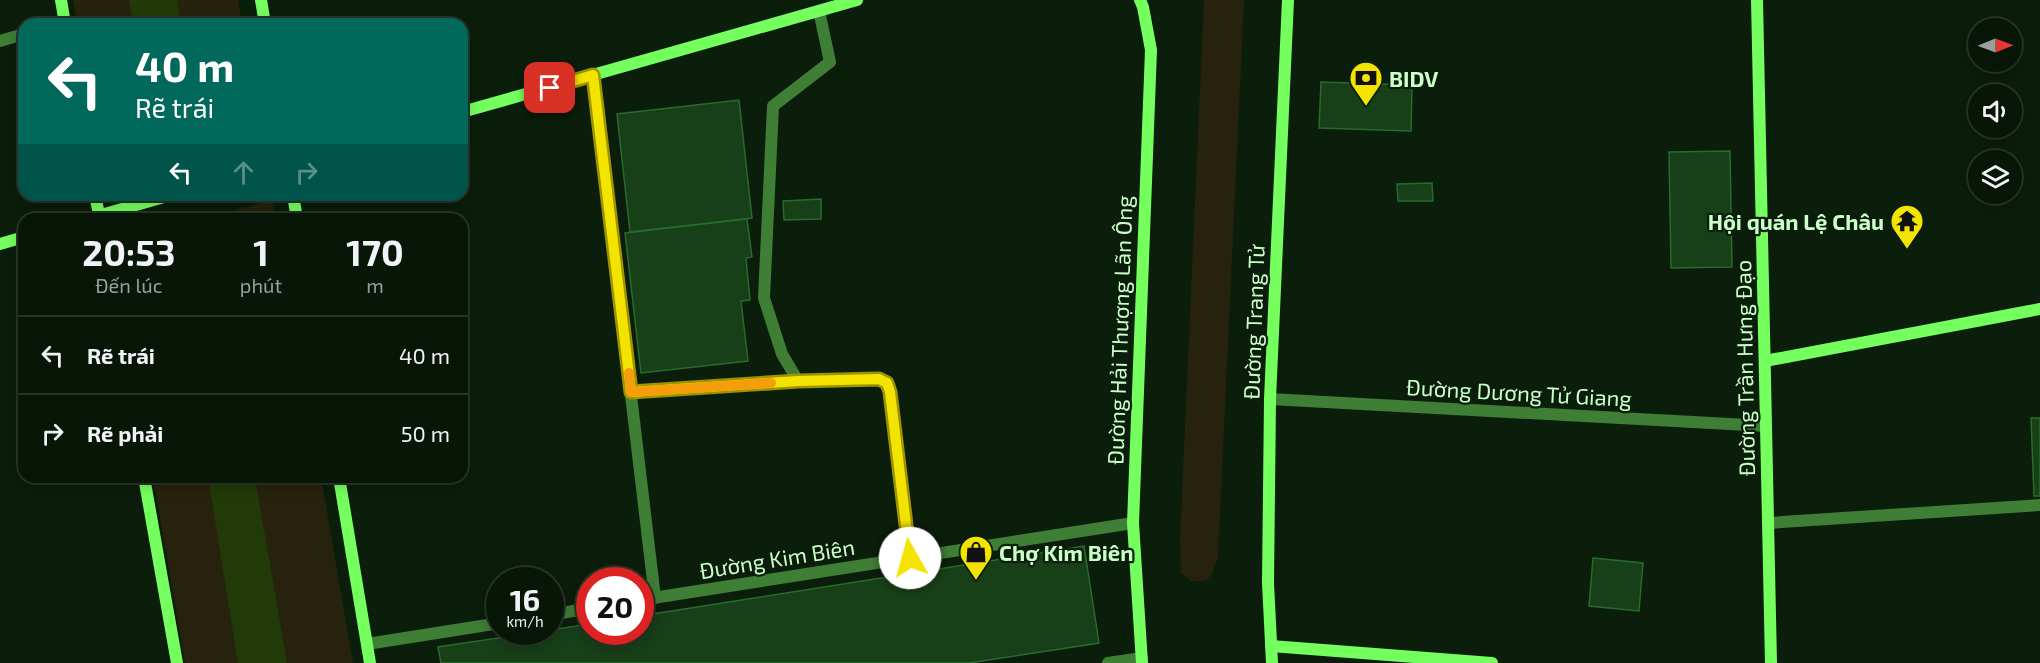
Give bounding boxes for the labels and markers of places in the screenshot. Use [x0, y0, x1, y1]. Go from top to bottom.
bank icon: BIDV [1348, 60, 1384, 107]
pin [524, 62, 575, 113]
place label: BIDV [1389, 65, 1438, 91]
temple icon: Hội quán Lệ Châu [1889, 203, 1925, 250]
place label: Hội quán Lệ Châu [1708, 208, 1884, 234]
shop icon: Chợ Kim Biên [958, 534, 994, 581]
place label: Chợ Kim Biên [999, 539, 1133, 565]

